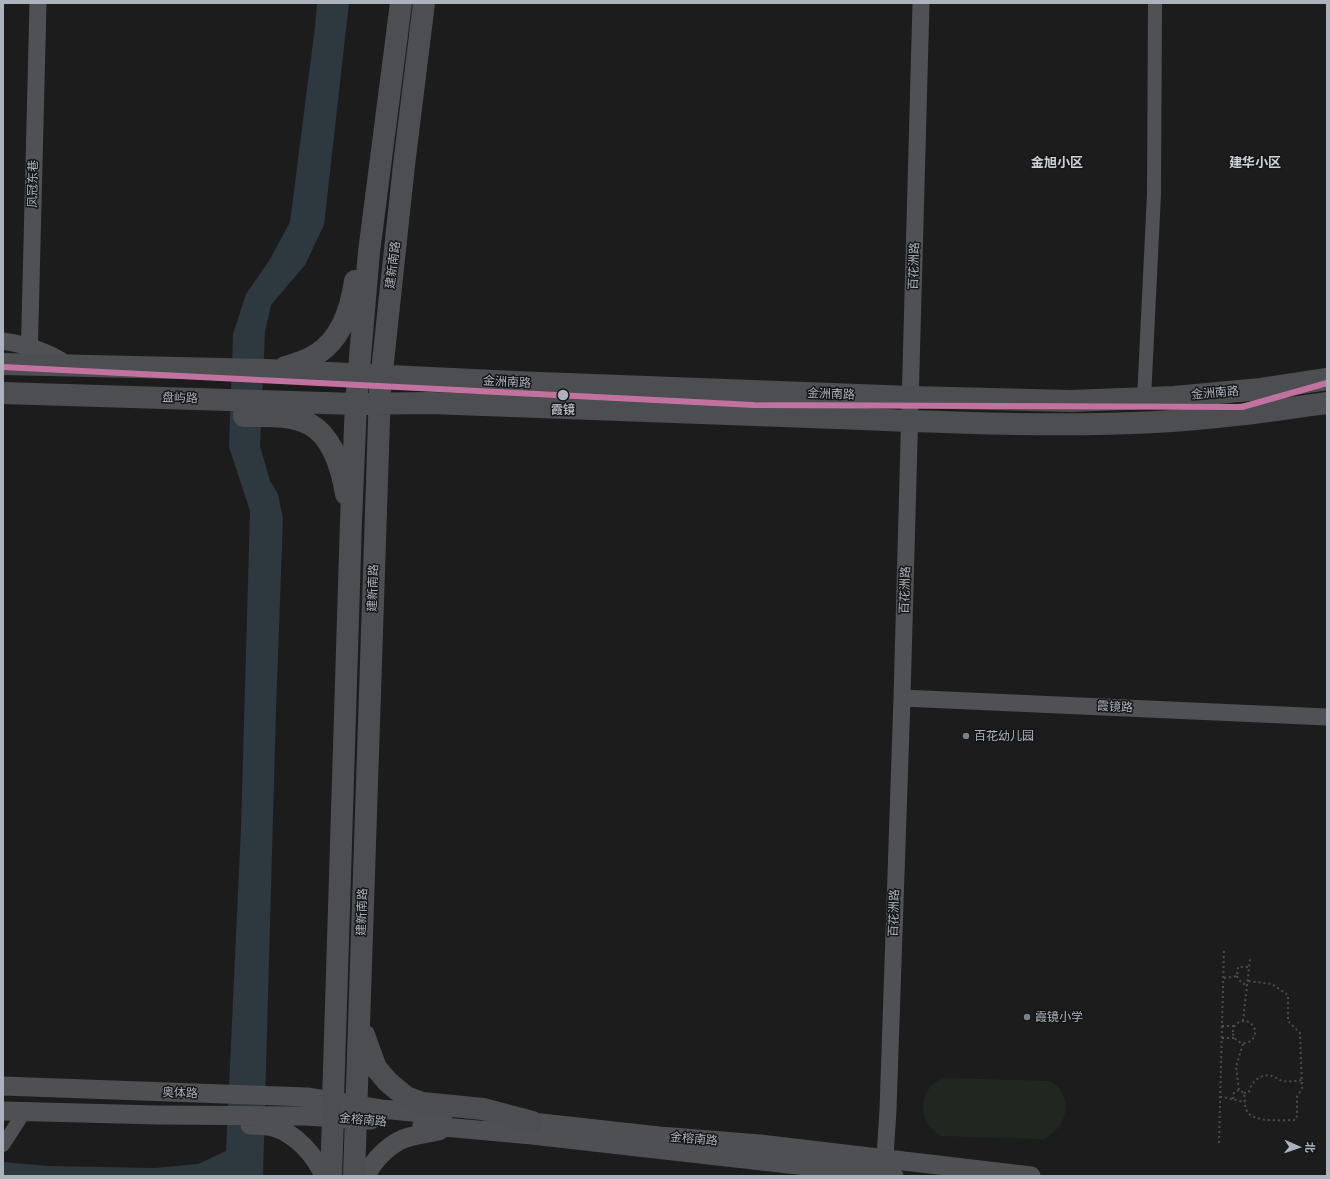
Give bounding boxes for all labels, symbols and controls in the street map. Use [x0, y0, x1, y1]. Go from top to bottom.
district label: 金旭小区 [1031, 155, 1083, 171]
district label: 建华小区 [1229, 155, 1281, 171]
street label: 凤冠东巷 [25, 160, 41, 208]
street label: 建新南路 [383, 240, 403, 290]
street label: 百花洲路 [906, 242, 922, 290]
street label: 金洲南路 [483, 374, 531, 390]
street label: 金洲南路 [1190, 384, 1240, 402]
street label: 金洲南路 [807, 386, 855, 402]
marker: 霞镜 [556, 388, 570, 402]
street label: 盘屿路 [162, 390, 198, 406]
place label: 霞镜 [551, 403, 575, 417]
street label: 建新南路 [365, 564, 381, 612]
street label: 百花洲路 [897, 566, 913, 614]
street label: 霞镜路 [1097, 699, 1133, 715]
place label: 百花幼儿园 [974, 729, 1034, 743]
marker: 百花幼儿园 [961, 731, 971, 741]
street label: 建新南路 [354, 888, 370, 936]
street label: 百花洲路 [886, 889, 902, 937]
place label: 霞镜小学 [1035, 1010, 1083, 1024]
marker: 霞镜小学 [1022, 1012, 1032, 1022]
street label: 奥体路 [162, 1085, 198, 1101]
street label: 金榕南路 [338, 1111, 388, 1129]
north arrow [1278, 1127, 1318, 1167]
street label: 金榕南路 [669, 1130, 719, 1148]
text: 北 [1304, 1142, 1317, 1153]

